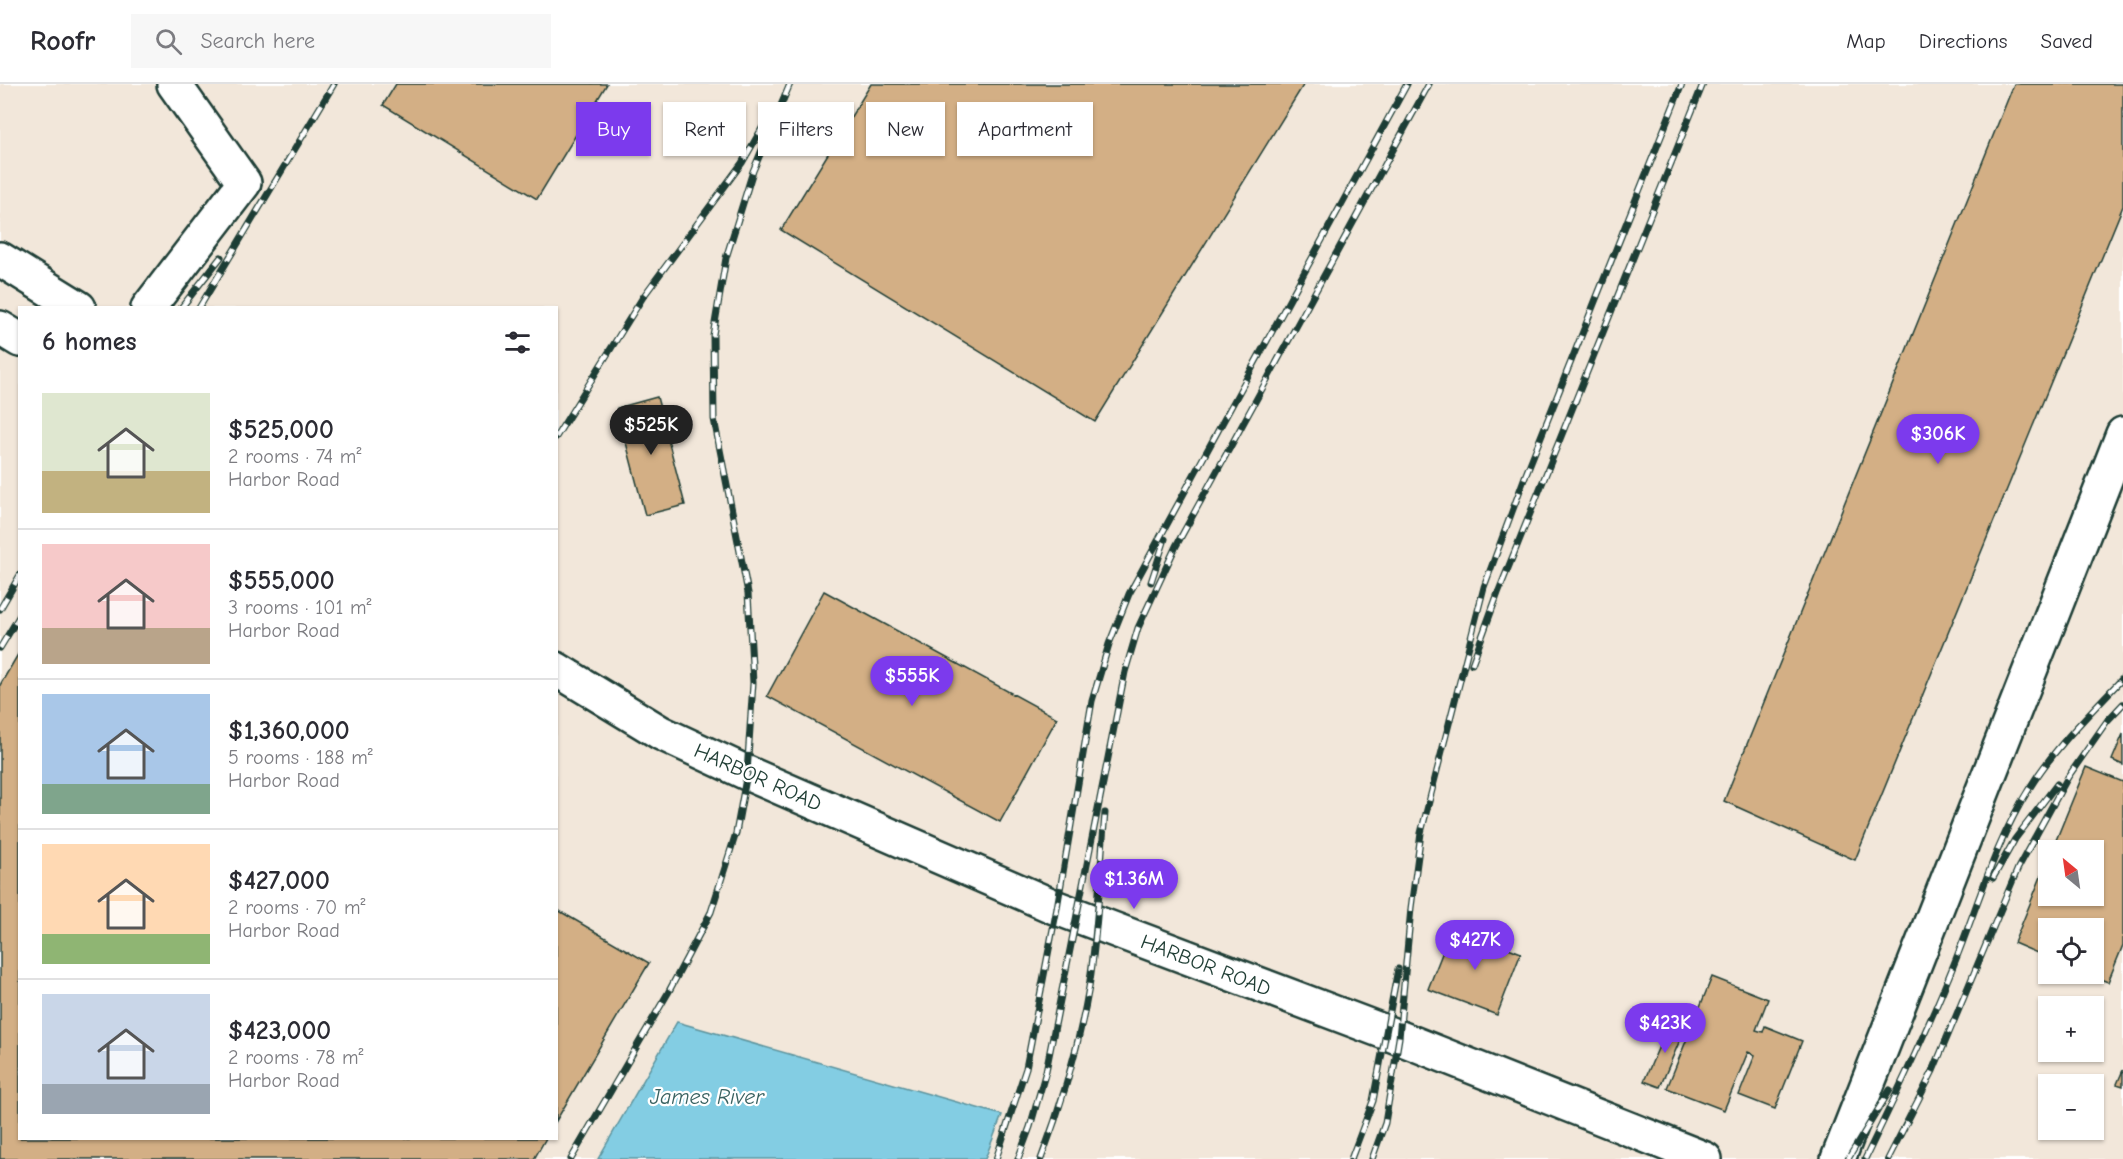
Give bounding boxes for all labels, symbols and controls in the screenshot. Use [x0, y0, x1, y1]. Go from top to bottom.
search box [131, 14, 551, 68]
text: Roofr [30, 25, 95, 57]
icon: search [152, 25, 185, 58]
text: Search here [200, 28, 315, 54]
text: Map [1846, 29, 1886, 53]
text: Directions [1919, 29, 2008, 53]
text: Saved [2041, 29, 2093, 53]
chip: Buy [576, 102, 651, 156]
chip: Rent [663, 102, 746, 156]
chip: Filters [758, 102, 854, 156]
chip: New [866, 102, 945, 156]
chip: Apartment [957, 102, 1093, 156]
icon: filters [501, 326, 534, 359]
text: 6 homes [42, 327, 137, 357]
pin: $525K [609, 405, 693, 456]
text: $525K [624, 413, 678, 436]
pin: $306K [1896, 414, 1980, 465]
text: $525,000 [228, 415, 334, 445]
icon: home [90, 417, 162, 489]
text: $306K [1910, 422, 1966, 445]
text: 2 rooms · 74 m² [228, 445, 361, 468]
text: Harbor Road [228, 468, 340, 491]
text: $555,000 [228, 566, 335, 596]
icon: home [90, 568, 162, 640]
text: 3 rooms · 101 m² [228, 596, 372, 619]
text: Harbor Road [228, 619, 340, 642]
pin: $555K [870, 656, 954, 707]
text: $555K [884, 664, 940, 687]
text: $1,360,000 [228, 716, 350, 746]
icon: home [90, 718, 162, 790]
street label: HARBOR ROAD [690, 738, 826, 816]
text: 5 rooms · 188 m² [228, 746, 373, 769]
text: Harbor Road [228, 769, 340, 792]
north arrow [2038, 840, 2104, 906]
map controls [2038, 840, 2104, 1140]
pin: $1.36M [1085, 859, 1183, 910]
text: $427,000 [228, 866, 330, 896]
text: $1.36M [1104, 867, 1164, 890]
icon: home [90, 868, 162, 940]
text: 2 rooms · 70 m² [228, 896, 365, 919]
button: locate [2038, 918, 2104, 984]
text: Harbor Road [228, 919, 340, 942]
pin: $427K [1433, 920, 1517, 971]
text: $427K [1449, 928, 1501, 951]
street label: HARBOR ROAD [1138, 929, 1274, 1001]
button: + [2038, 996, 2104, 1062]
pin: $423K [1623, 1003, 1707, 1054]
text: $423K [1639, 1011, 1691, 1034]
text: $423,000 [228, 1016, 331, 1046]
icon: home [90, 1018, 162, 1090]
text: 2 rooms · 78 m² [228, 1046, 364, 1069]
text: Harbor Road [228, 1069, 340, 1092]
button: − [2038, 1074, 2104, 1140]
water label: James River [649, 1084, 765, 1110]

